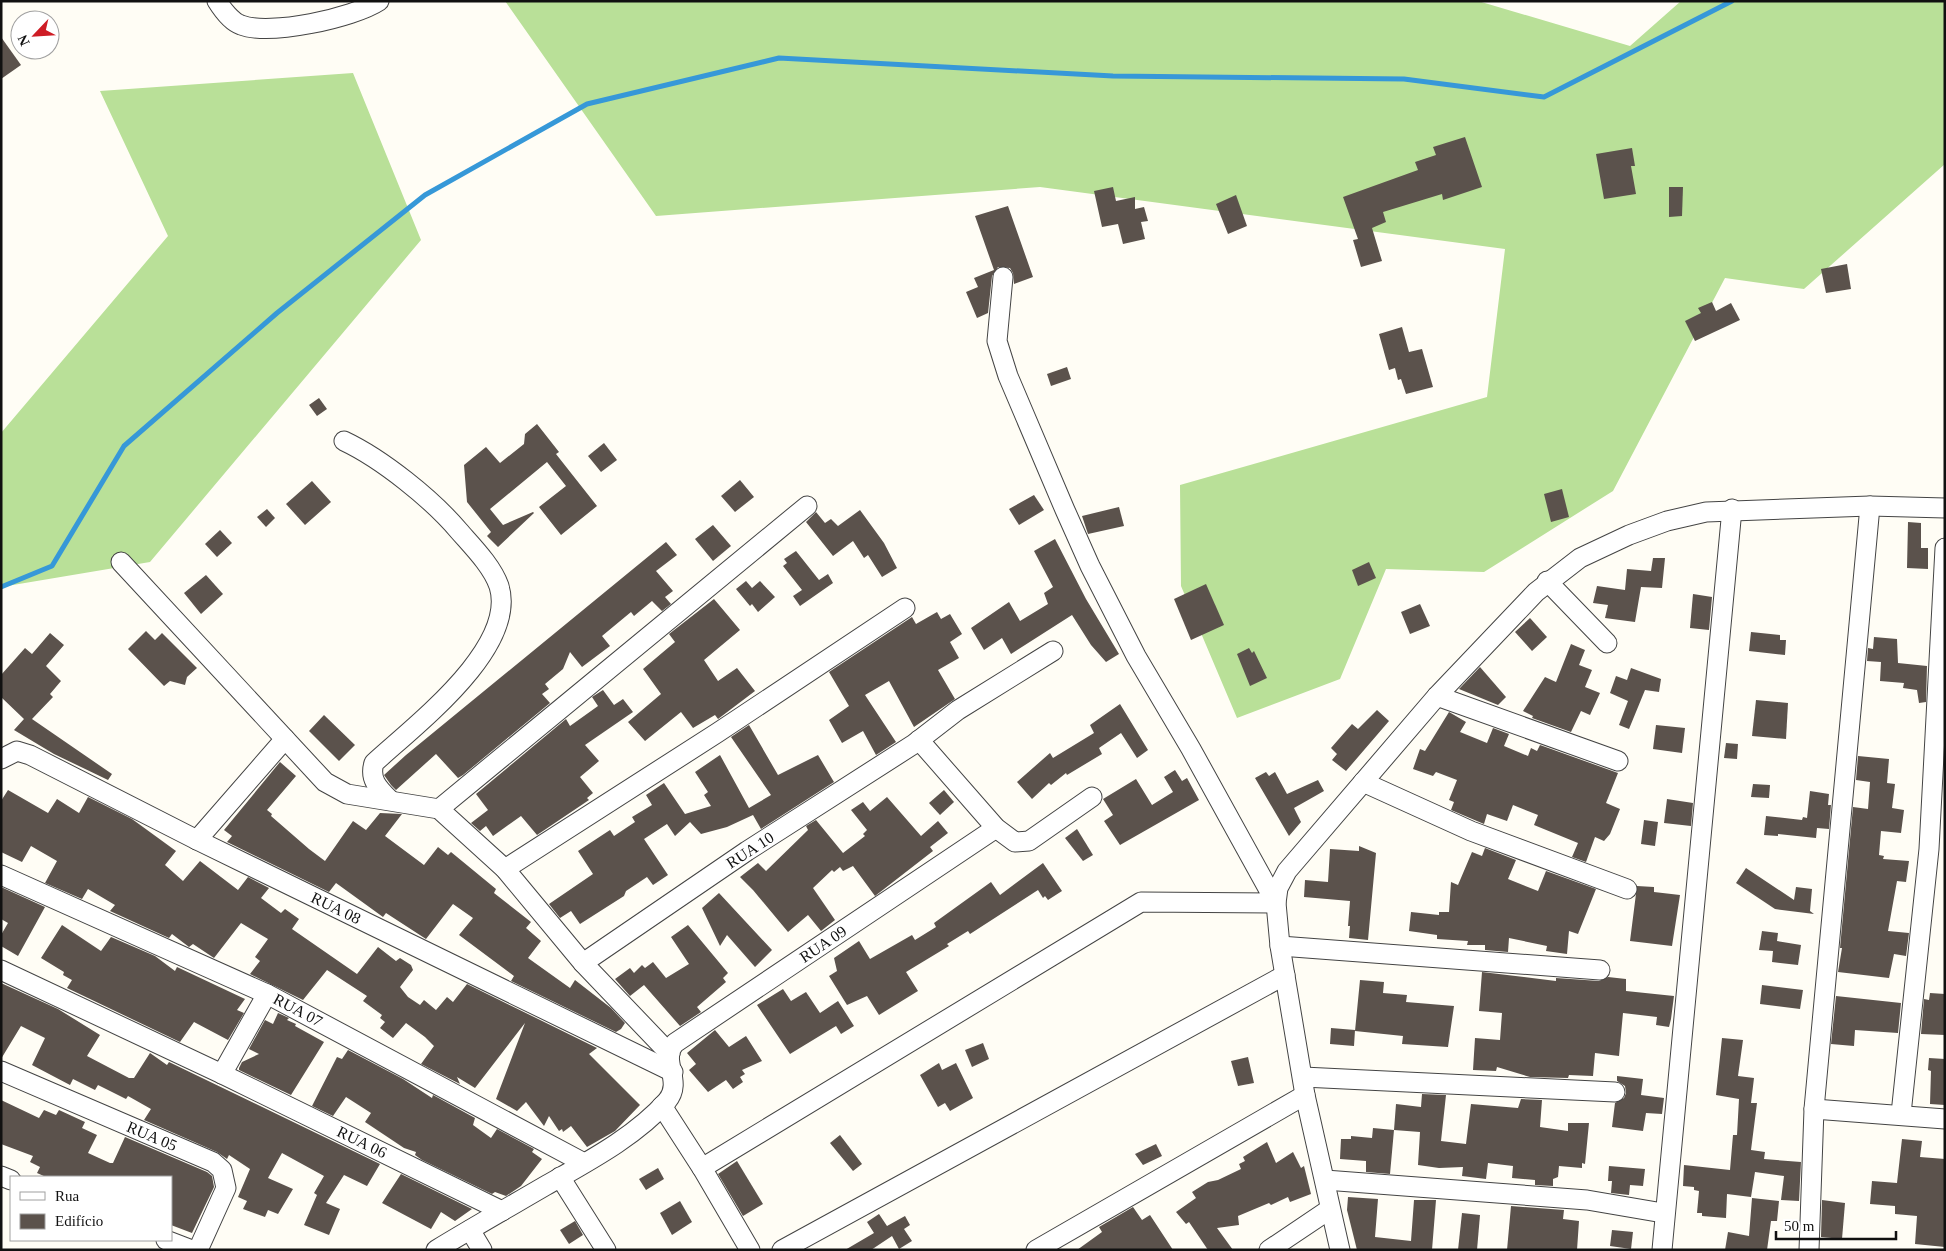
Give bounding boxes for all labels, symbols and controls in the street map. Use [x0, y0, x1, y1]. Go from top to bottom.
north arrow [10, 10, 60, 60]
text: N [15, 33, 33, 48]
street label: RUA 10 [723, 828, 777, 872]
street label: RUA 08 [308, 889, 364, 927]
street label: RUA 09 [796, 922, 850, 966]
street label: RUA 07 [271, 990, 325, 1030]
street label: RUA 05 [124, 1118, 180, 1154]
street label: RUA 06 [334, 1123, 390, 1161]
legend [10, 1176, 172, 1241]
text: Rua [55, 1188, 80, 1204]
scale bar [1776, 1208, 1896, 1240]
text: Edifício [55, 1213, 103, 1229]
text: 50 m [1784, 1218, 1815, 1234]

